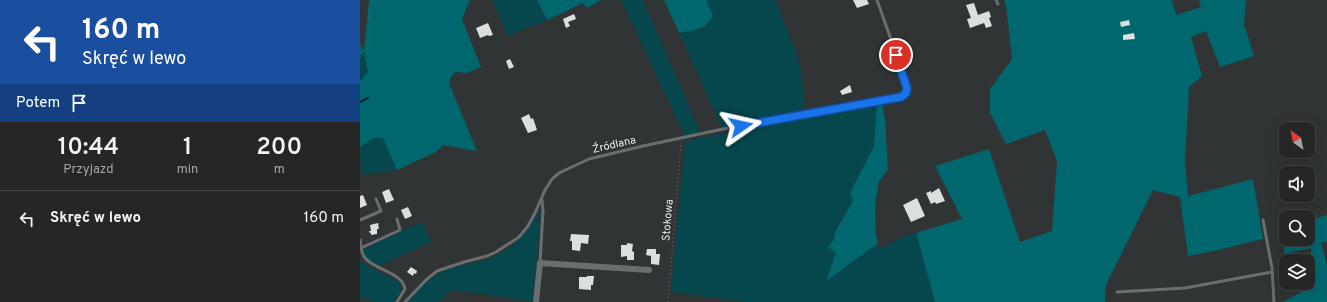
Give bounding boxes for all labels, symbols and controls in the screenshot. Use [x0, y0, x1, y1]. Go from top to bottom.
text: 160 m [82, 13, 160, 49]
icon: left [16, 16, 68, 68]
pin [879, 38, 913, 72]
icon: arrive [885, 44, 907, 66]
text: Skręć w lewo [82, 48, 186, 71]
icon: arrive [68, 92, 90, 114]
text: Potem [16, 94, 60, 113]
position arrow [720, 105, 762, 147]
north arrow [1279, 122, 1315, 158]
map controls [1279, 122, 1315, 290]
street label: Źródlana [591, 132, 638, 157]
text: 10:44 [58, 133, 119, 163]
text: 1 [183, 133, 192, 163]
text: 200 [256, 133, 302, 163]
text: Przyjazd [63, 162, 114, 178]
text: min [177, 162, 198, 178]
text: m [274, 162, 285, 178]
button: sound [1279, 166, 1315, 202]
street label: Stokowa [659, 198, 677, 241]
icon: left [16, 208, 38, 230]
text: Skręć w lewo [50, 209, 141, 228]
text: 160 m [304, 209, 344, 228]
button: search [1279, 210, 1315, 246]
button: layers [1279, 254, 1315, 290]

